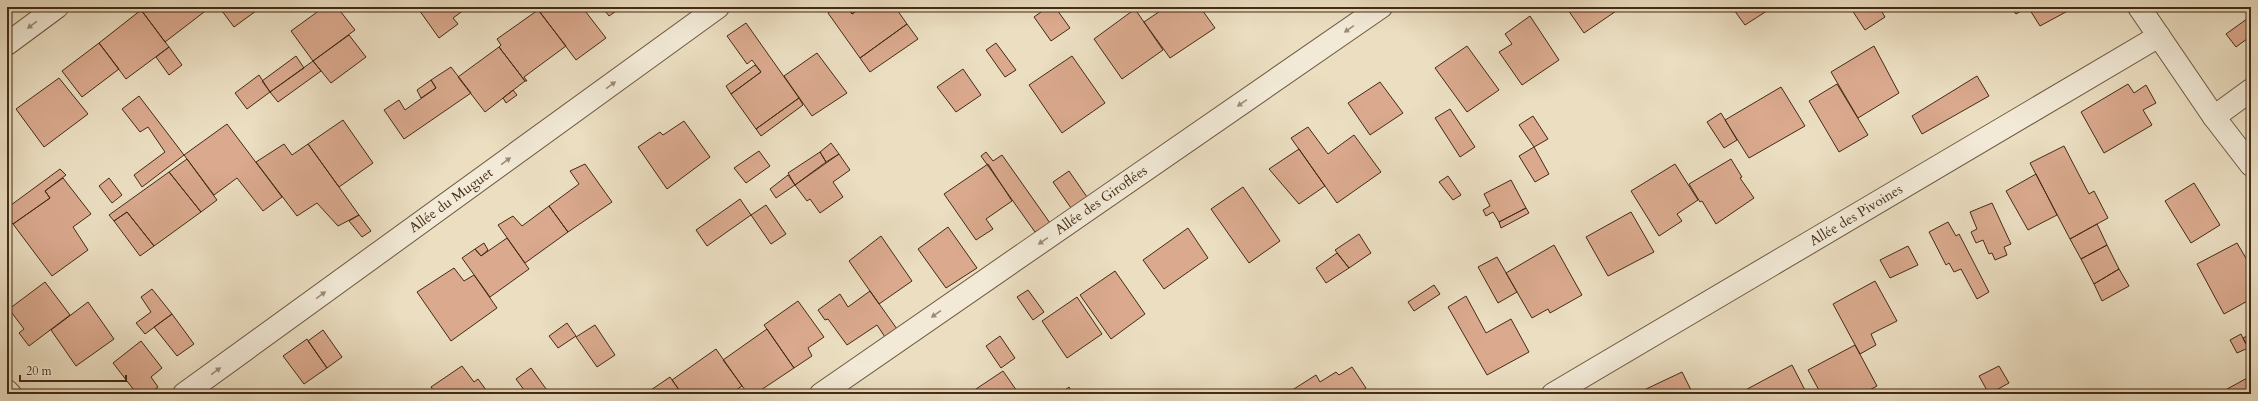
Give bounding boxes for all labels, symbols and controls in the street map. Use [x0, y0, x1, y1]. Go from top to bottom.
one-way arrow [27, 21, 37, 29]
one-way arrow [1344, 25, 1354, 33]
one-way arrow [605, 81, 616, 89]
one-way arrow [1237, 99, 1247, 107]
one-way arrow [500, 157, 511, 165]
street label: Allée des Giroflées [1051, 161, 1151, 239]
street label: Allée du Muguet [405, 163, 497, 237]
street label: Allée des Pivoines [1806, 179, 1906, 250]
one-way arrow [1038, 237, 1048, 245]
one-way arrow [316, 291, 326, 299]
one-way arrow [931, 310, 941, 318]
scale bar [20, 357, 126, 383]
text: 20 m [26, 363, 53, 379]
one-way arrow [210, 367, 221, 375]

